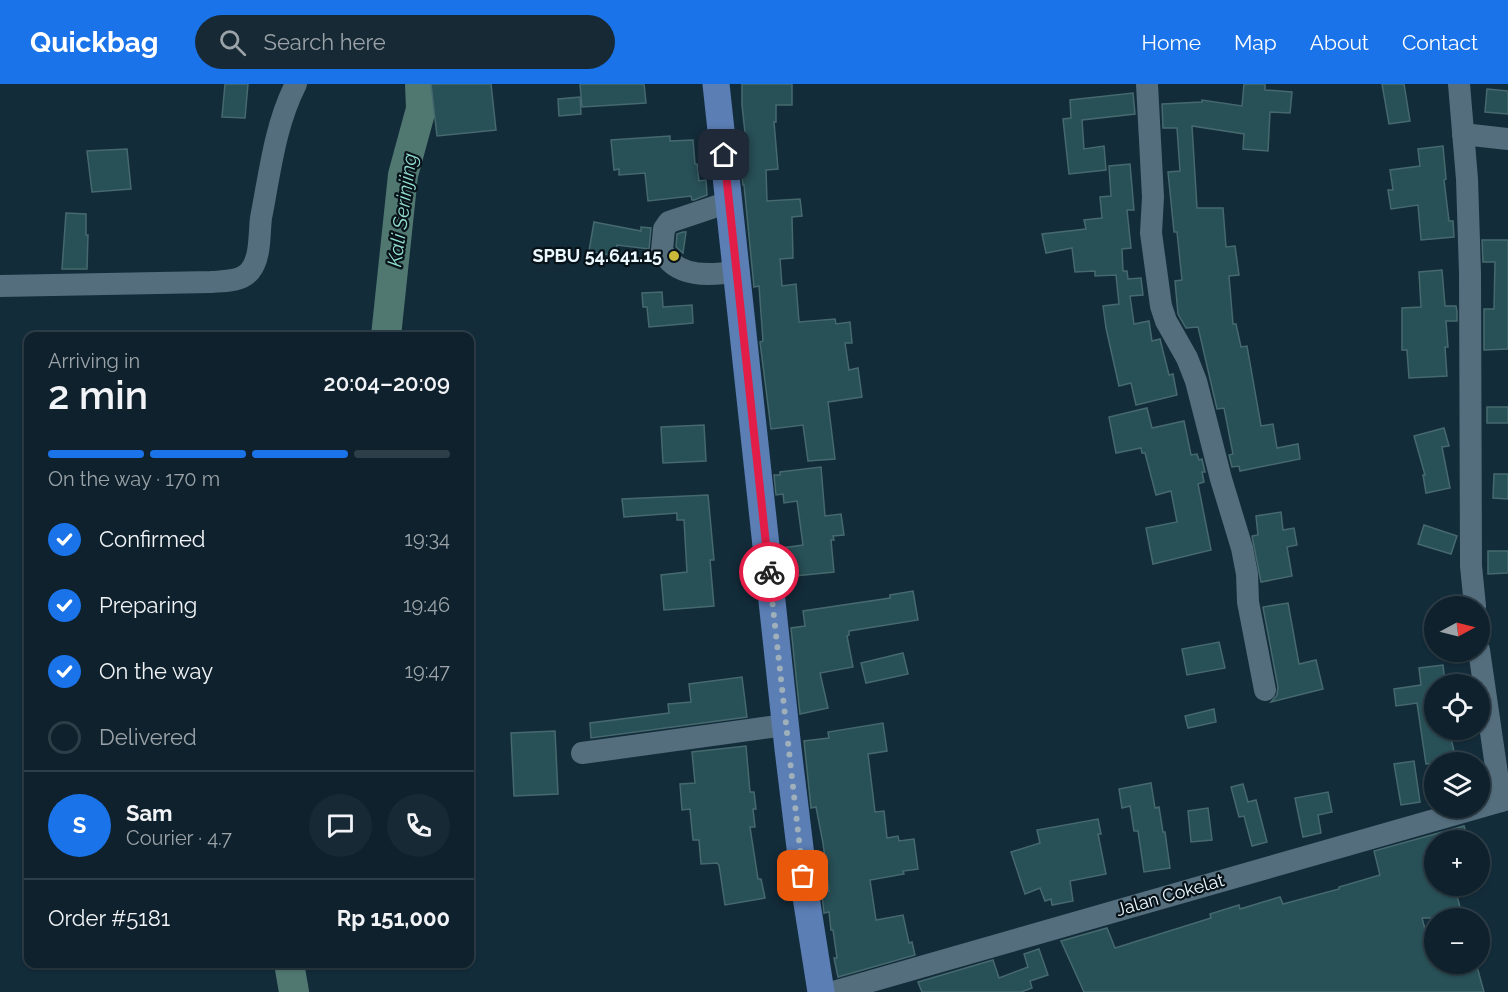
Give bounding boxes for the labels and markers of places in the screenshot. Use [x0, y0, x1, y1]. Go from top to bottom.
pin [698, 129, 749, 180]
place label: SPBU 54.641.15 [532, 245, 662, 266]
marker: SPBU 54.641.15 [667, 249, 681, 263]
pin [777, 850, 828, 901]

